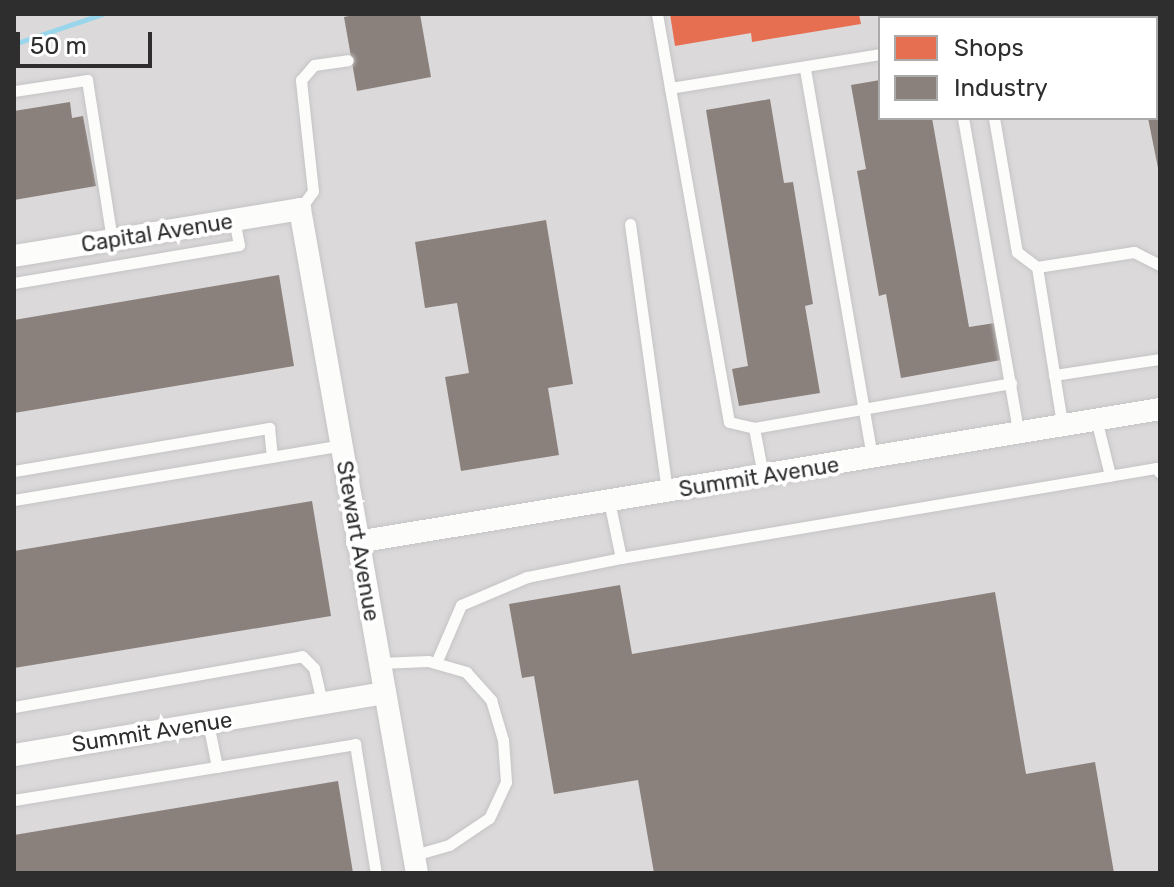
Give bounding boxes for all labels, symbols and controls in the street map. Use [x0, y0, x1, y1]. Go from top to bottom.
scale bar [20, 16, 156, 66]
legend [878, 16, 1158, 120]
text: 50 m [30, 32, 87, 60]
text: Shops [954, 34, 1024, 62]
text: Industry [954, 74, 1048, 102]
street label: Capital Avenue [79, 208, 235, 258]
street label: Summit Avenue [677, 451, 841, 503]
street label: Stewart Avenue [331, 458, 385, 624]
street label: Summit Avenue [70, 706, 234, 758]

